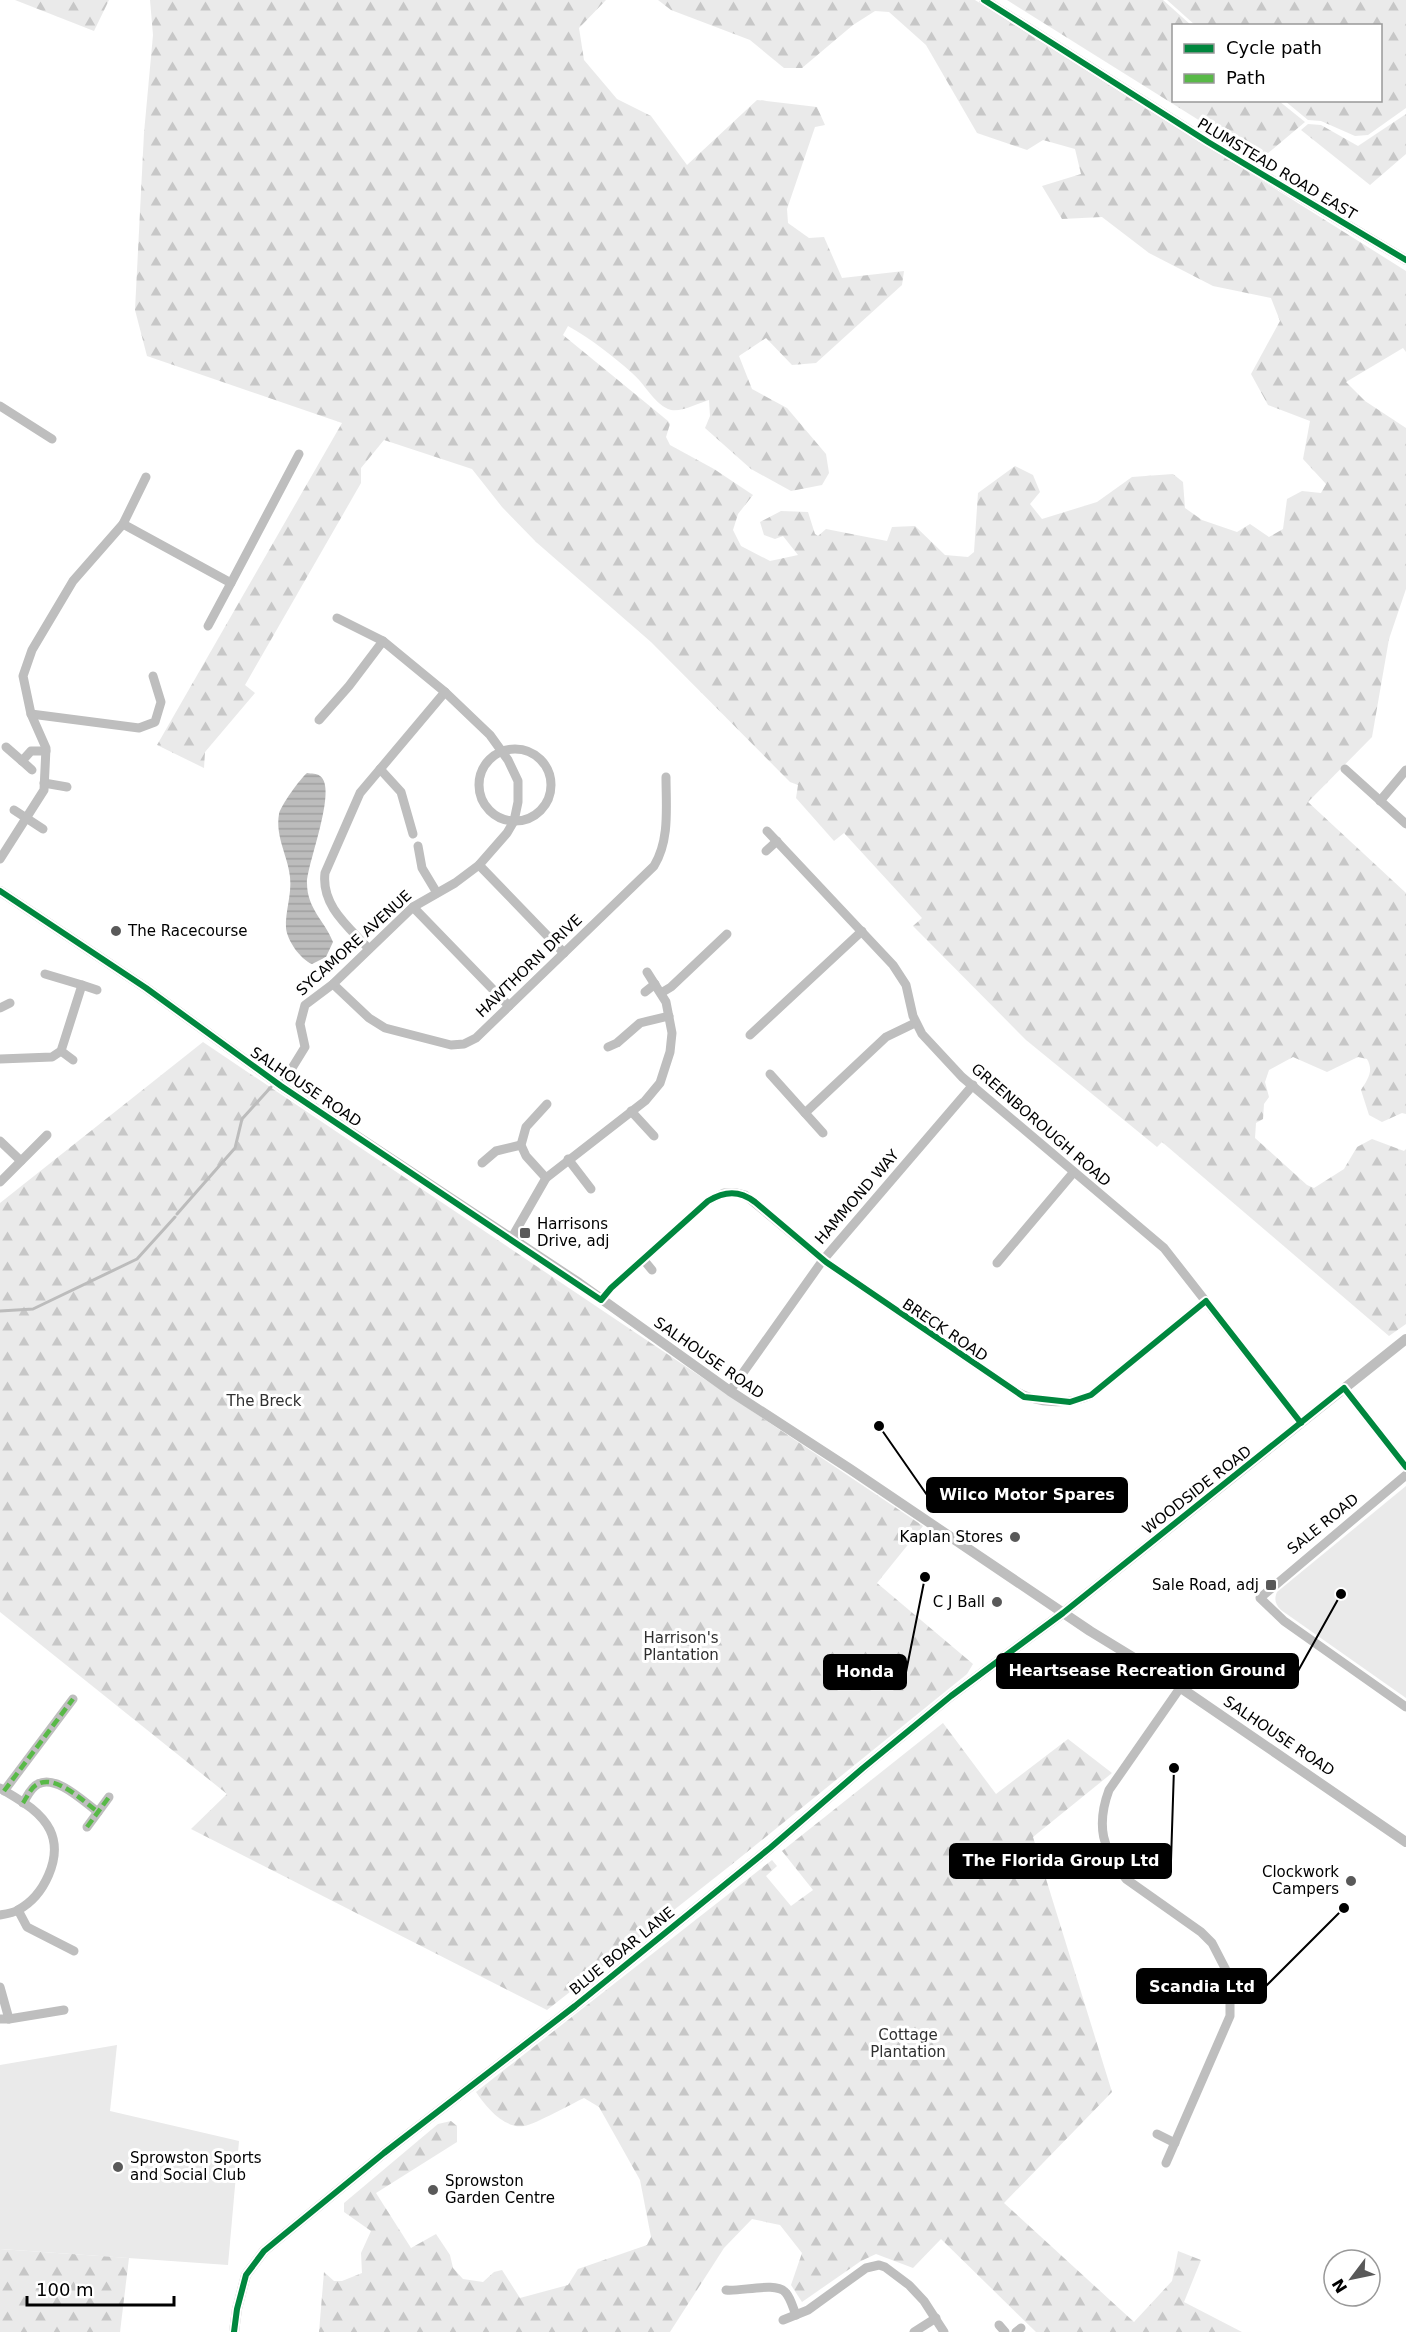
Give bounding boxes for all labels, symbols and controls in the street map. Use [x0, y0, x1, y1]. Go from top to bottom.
legend [1172, 24, 1382, 102]
text: Cycle path [1226, 37, 1322, 58]
text: Path [1226, 67, 1266, 88]
street label: PLUMSTEAD ROAD EAST [1194, 114, 1360, 224]
street label: SYCAMORE AVENUE [293, 887, 415, 999]
street label: HAWTHORN DRIVE [472, 911, 586, 1021]
place label: The Racecourse [127, 922, 248, 940]
marker: The Racecourse [109, 924, 123, 938]
street label: SALHOUSE ROAD [247, 1043, 365, 1131]
street label: GREENBOROUGH ROAD [968, 1060, 1114, 1190]
street label: HAMMOND WAY [811, 1146, 903, 1248]
place label: Harrisons Drive, adj [537, 1215, 609, 1250]
marker: Harrisons Drive, adj [518, 1226, 532, 1240]
street label: BRECK ROAD [899, 1295, 991, 1365]
street label: SALHOUSE ROAD [651, 1313, 767, 1403]
park label: The Breck [226, 1392, 302, 1410]
street label: WOODSIDE ROAD [1139, 1442, 1255, 1538]
callout: Wilco Motor Spares [927, 1478, 1127, 1512]
text: Wilco Motor Spares [939, 1485, 1115, 1504]
street label: SALE ROAD [1284, 1490, 1362, 1558]
place label: Kaplan Stores [900, 1528, 1003, 1546]
marker: Kaplan Stores [1008, 1530, 1022, 1544]
place label: Sale Road, adj [1152, 1576, 1259, 1594]
marker: Sale Road, adj [1264, 1578, 1278, 1592]
place label: C J Ball [933, 1593, 985, 1611]
marker: C J Ball [990, 1595, 1004, 1609]
park label: Harrison's Plantation [643, 1629, 719, 1664]
callout: Heartsease Recreation Ground [997, 1654, 1298, 1688]
callout: Honda [824, 1655, 906, 1689]
text: Heartsease Recreation Ground [1008, 1661, 1286, 1680]
text: Honda [836, 1662, 894, 1681]
street label: SALHOUSE ROAD [1220, 1692, 1338, 1780]
callout: The Florida Group Ltd [950, 1844, 1171, 1878]
text: The Florida Group Ltd [962, 1851, 1160, 1870]
place label: Clockwork Campers [1262, 1863, 1339, 1898]
marker: Clockwork Campers [1344, 1874, 1358, 1888]
street label: BLUE BOAR LANE [566, 1903, 678, 1999]
callout: Scandia Ltd [1137, 1969, 1266, 2003]
text: Scandia Ltd [1149, 1977, 1255, 1996]
park label: Cottage Plantation [870, 2026, 946, 2061]
place label: Sprowston Sports and Social Club [130, 2149, 262, 2184]
marker: Sprowston Sports and Social Club [111, 2160, 125, 2174]
place label: Sprowston Garden Centre [445, 2172, 555, 2207]
marker: Sprowston Garden Centre [426, 2183, 440, 2197]
north arrow [1322, 2248, 1382, 2308]
scale bar [27, 2269, 174, 2307]
text: N [1328, 2275, 1351, 2296]
text: 100 m [36, 2279, 94, 2300]

